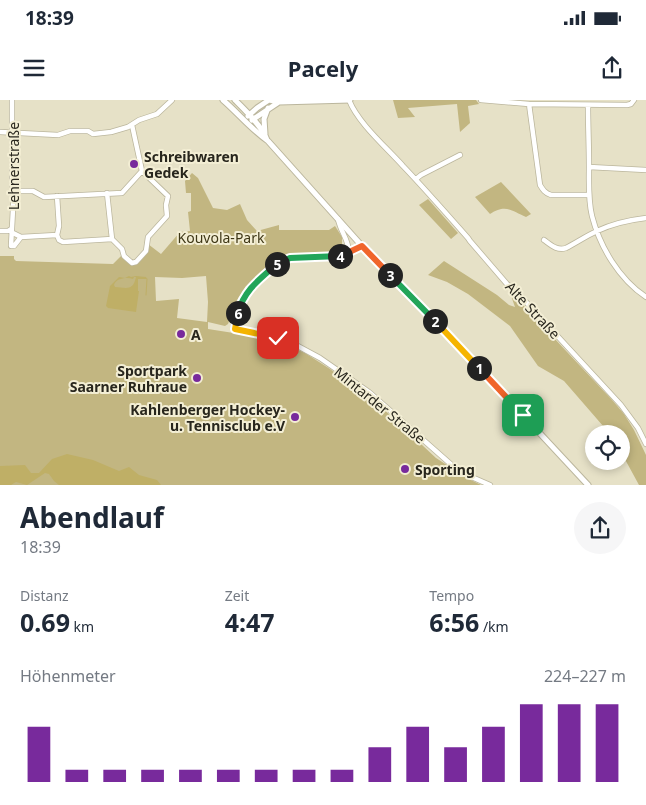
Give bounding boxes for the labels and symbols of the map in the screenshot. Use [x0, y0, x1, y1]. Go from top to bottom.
street label: Lehnerstraße [4, 122, 23, 210]
place label: Schreibwaren Gedek [144, 147, 239, 182]
marker: Schreibwaren Gedek [128, 158, 140, 170]
park label: Kouvola-Park [178, 228, 265, 247]
pin: 4 [328, 244, 352, 268]
pin: 5 [264, 252, 290, 276]
pin: 3 [378, 262, 402, 288]
street label: Alte Straße [502, 277, 565, 343]
pin: 6 [226, 300, 250, 326]
pin: 2 [422, 308, 448, 334]
pin [257, 317, 299, 359]
place label: A [191, 325, 201, 344]
marker: A [175, 328, 187, 340]
pin: 1 [466, 356, 492, 380]
place label: Sportpark Saarner Ruhraue [70, 361, 187, 396]
street label: Mintarder Straße [330, 362, 430, 448]
marker: Sportpark Saarner Ruhraue [191, 372, 203, 384]
pin [502, 394, 544, 436]
place label: Kahlenberger Hockey- u. Tennisclub e.V [130, 400, 286, 435]
marker: Kahlenberger Hockey- u. Tennisclub e.V [289, 411, 301, 423]
place label: Sporting [415, 460, 475, 479]
marker: Sporting [399, 463, 411, 475]

